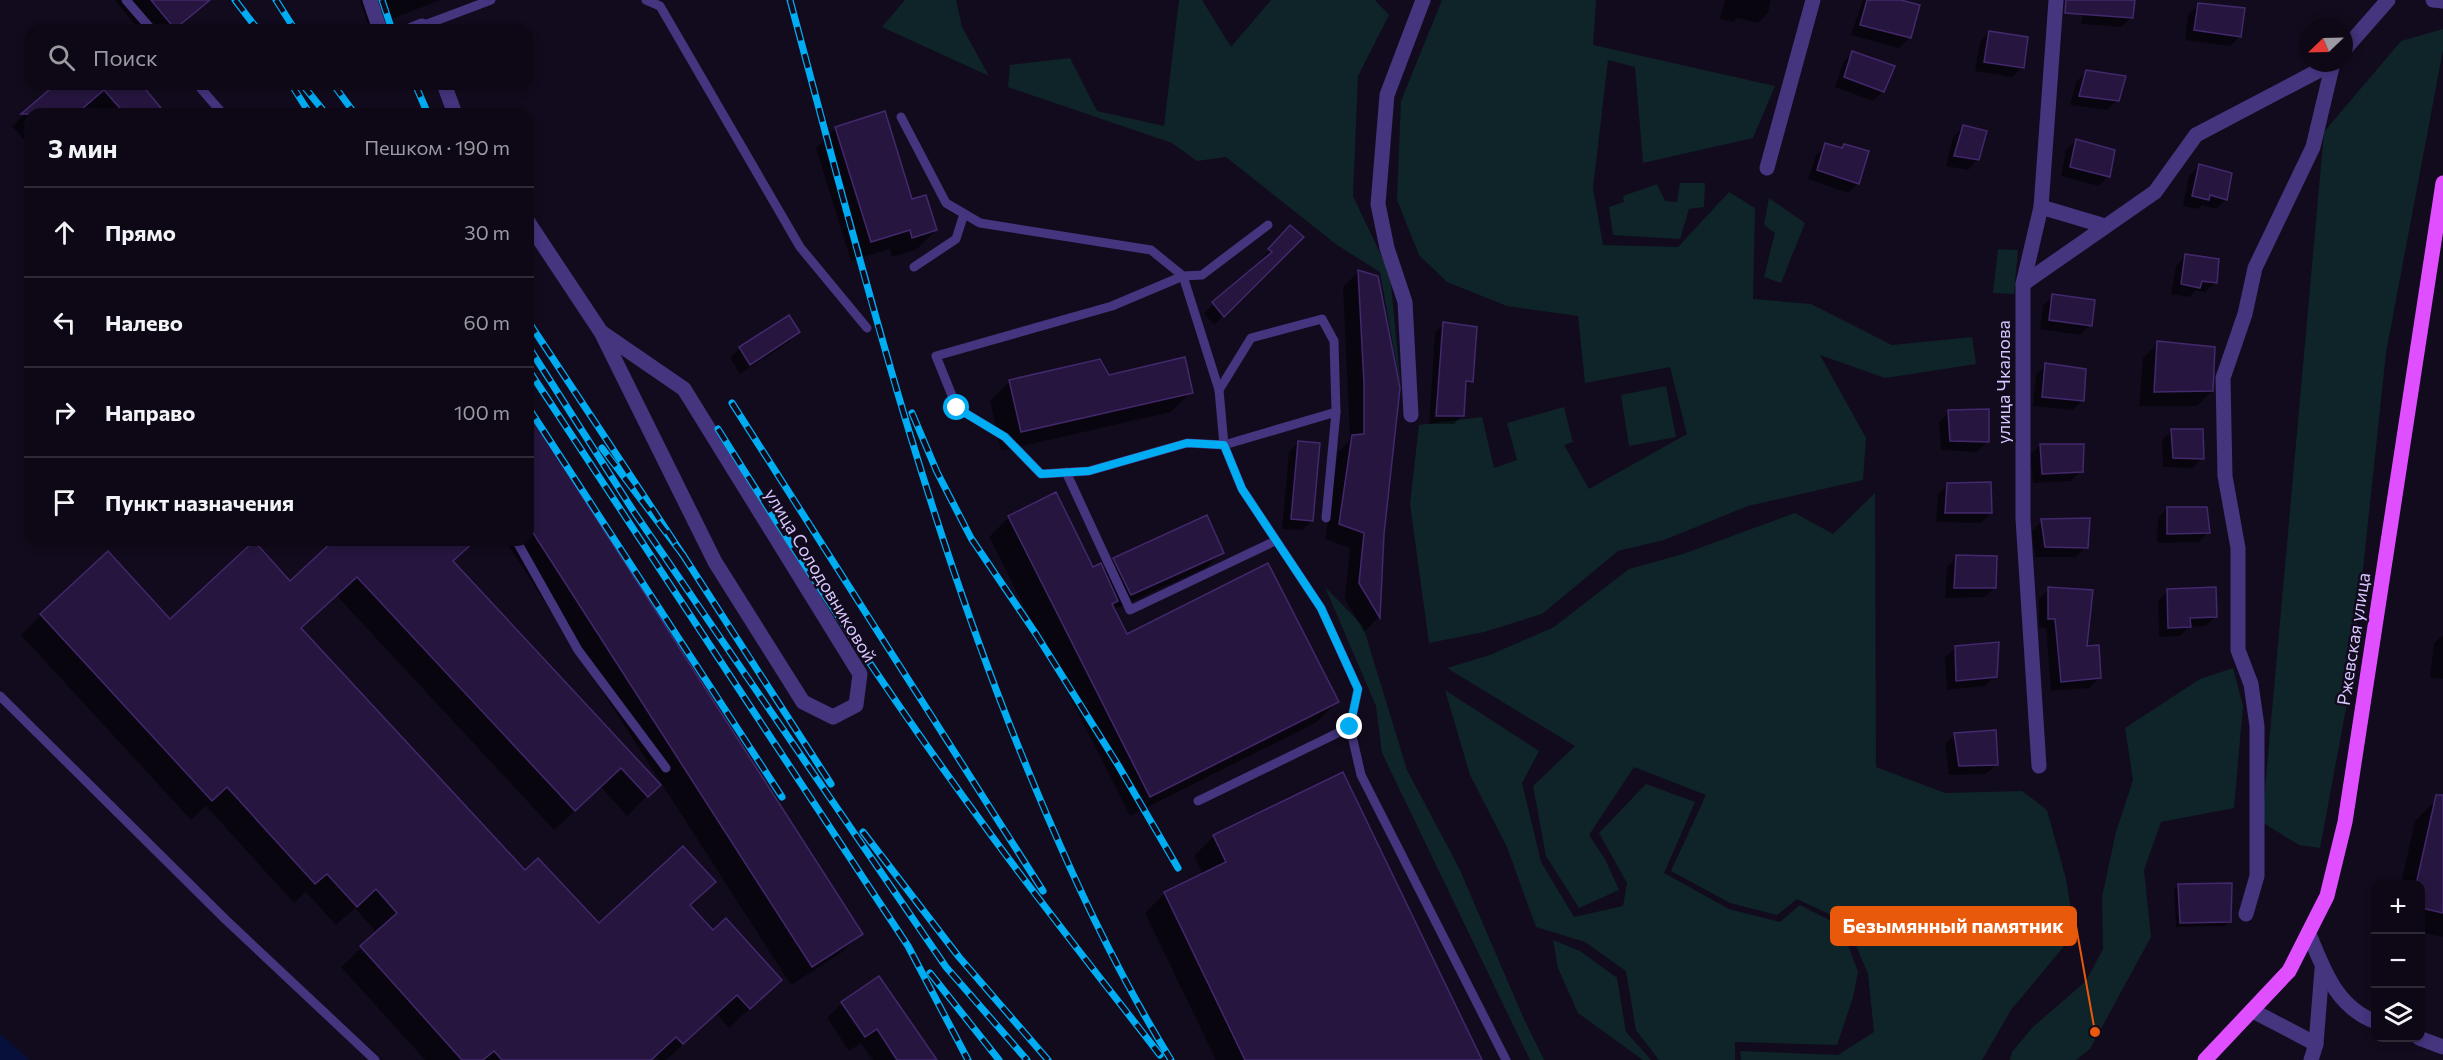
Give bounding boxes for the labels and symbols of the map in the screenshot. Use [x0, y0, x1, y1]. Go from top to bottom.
north arrow [2299, 18, 2353, 72]
street label: улица Чкалова [1992, 320, 2014, 444]
route start [943, 394, 969, 420]
street label: улица Солодовниковой [760, 484, 882, 666]
street label: Ржевская улица [2332, 571, 2374, 707]
route end [1336, 713, 1362, 739]
callout: Безымянный памятник [1831, 907, 2076, 945]
text: Безымянный памятник [1842, 913, 2064, 937]

